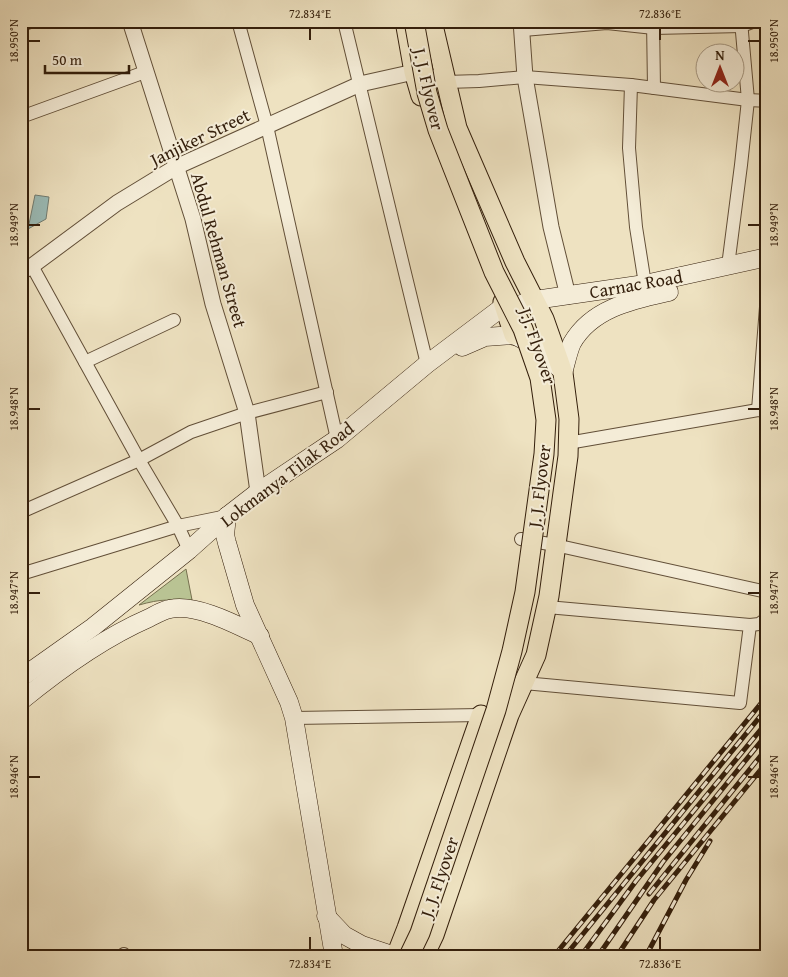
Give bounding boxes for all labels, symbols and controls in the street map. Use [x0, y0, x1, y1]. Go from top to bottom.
text: 72.834°E [289, 5, 331, 22]
text: 72.836°E [639, 5, 681, 22]
text: 18.950°N [5, 19, 22, 63]
text: 18.950°N [765, 19, 782, 63]
scale bar [45, 42, 129, 74]
north arrow [696, 42, 746, 92]
street label: J. J. Flyover [406, 43, 452, 133]
text: N [715, 45, 725, 65]
text: 50 m [52, 49, 83, 70]
street label: Janjiker Street [144, 101, 255, 174]
street label: Abdul Rehman Street [184, 169, 254, 331]
text: 18.949°N [5, 203, 22, 247]
text: 18.949°N [765, 203, 782, 247]
street label: Carnac Road [587, 262, 685, 305]
street label: J.J. Flyover [512, 302, 564, 389]
text: 18.948°N [5, 387, 22, 431]
text: 18.948°N [765, 387, 782, 431]
street label: Lokmanya Tilak Road [215, 415, 360, 533]
street label: J. J. Flyover [520, 442, 558, 531]
text: 18.947°N [5, 571, 22, 615]
text: 18.947°N [765, 571, 782, 615]
text: 18.946°N [5, 755, 22, 799]
text: 18.946°N [765, 755, 782, 799]
street label: J. J. Flyover [412, 833, 466, 923]
text: 72.834°E [289, 955, 331, 972]
text: 72.836°E [639, 955, 681, 972]

